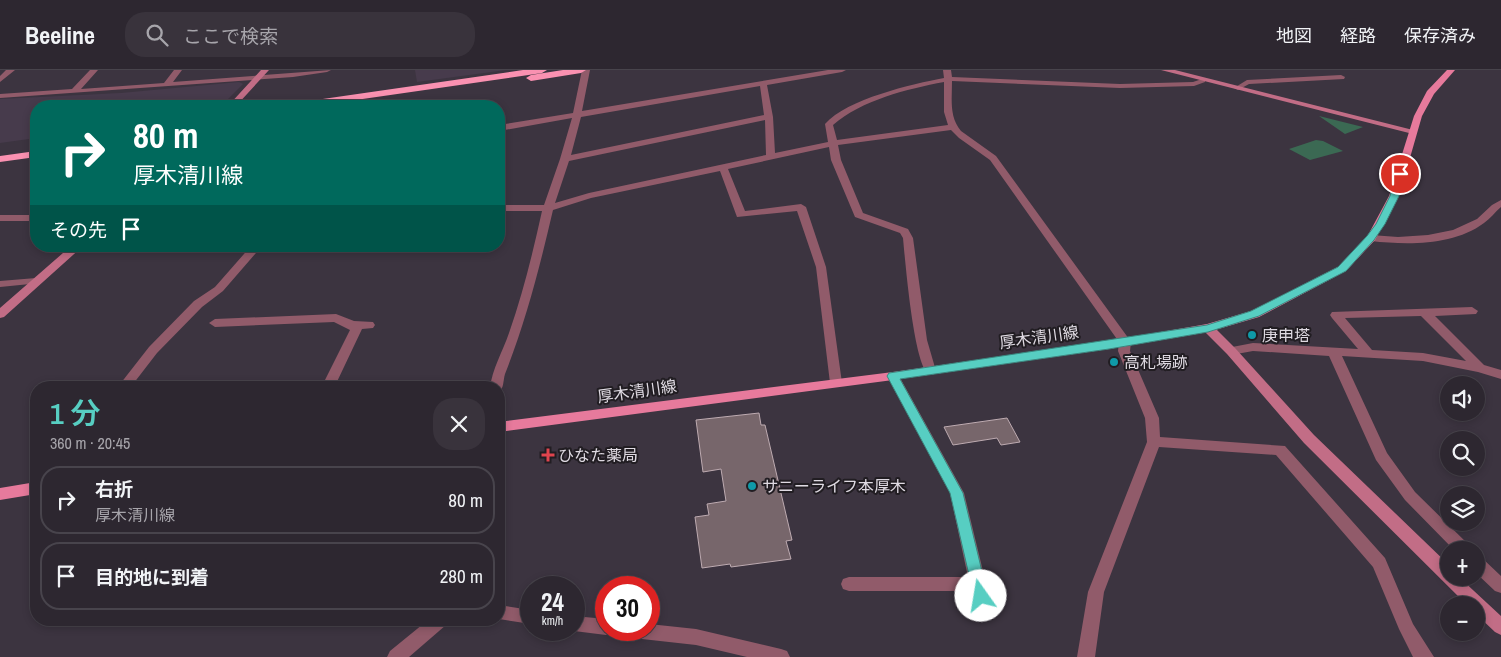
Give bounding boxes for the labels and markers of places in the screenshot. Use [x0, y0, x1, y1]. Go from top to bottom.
pin [1379, 153, 1421, 195]
place label: 庚申塔 [1262, 324, 1310, 346]
marker: 庚申塔 [1246, 329, 1258, 341]
place label: 高札場跡 [1124, 351, 1188, 373]
marker: 高札場跡 [1108, 356, 1120, 368]
place label: ひなた薬局 [558, 444, 638, 466]
marker: ひなた薬局 [542, 449, 554, 461]
place label: サニーライフ本厚木 [762, 475, 906, 497]
marker: サニーライフ本厚木 [746, 480, 758, 492]

